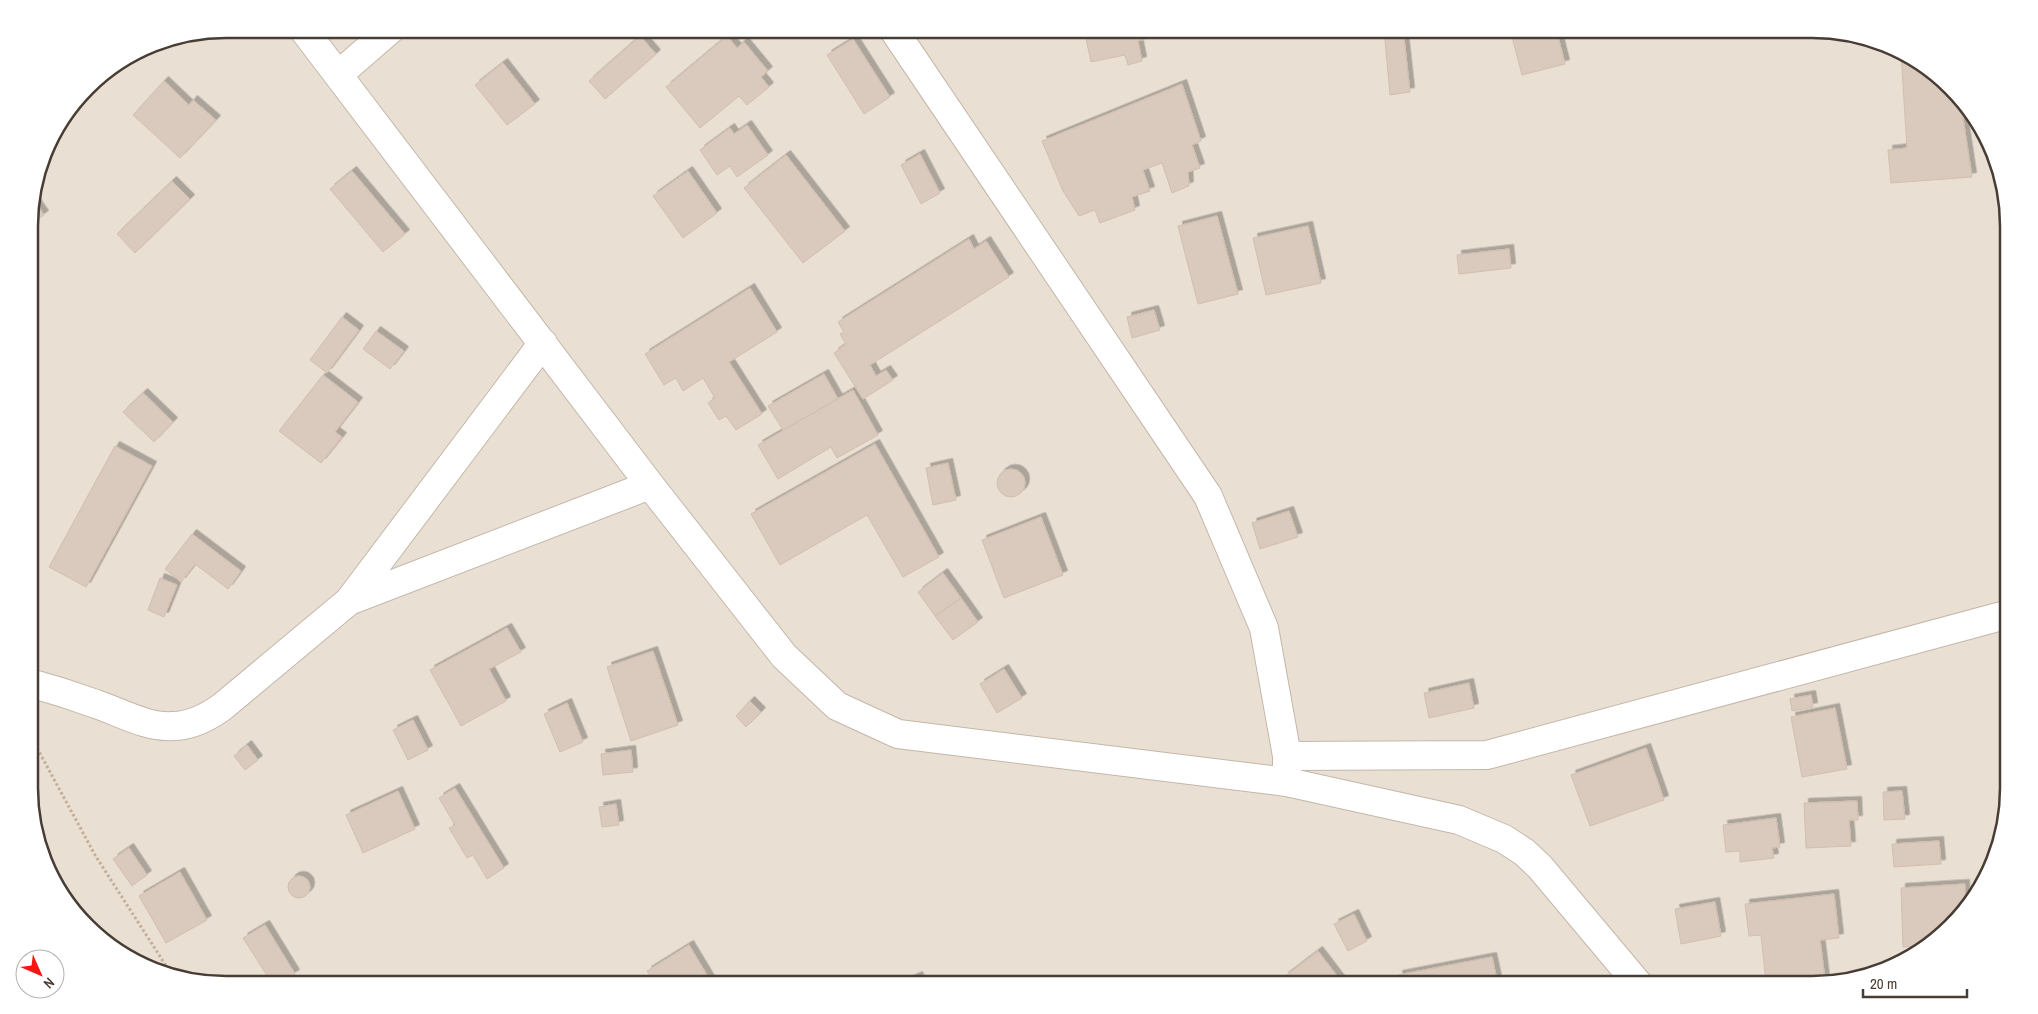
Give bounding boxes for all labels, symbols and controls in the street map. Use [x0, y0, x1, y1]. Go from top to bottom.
north arrow [15, 949, 65, 999]
scale bar [1863, 966, 1967, 998]
text: 20 m [1870, 973, 1897, 994]
text: N [40, 974, 58, 992]

